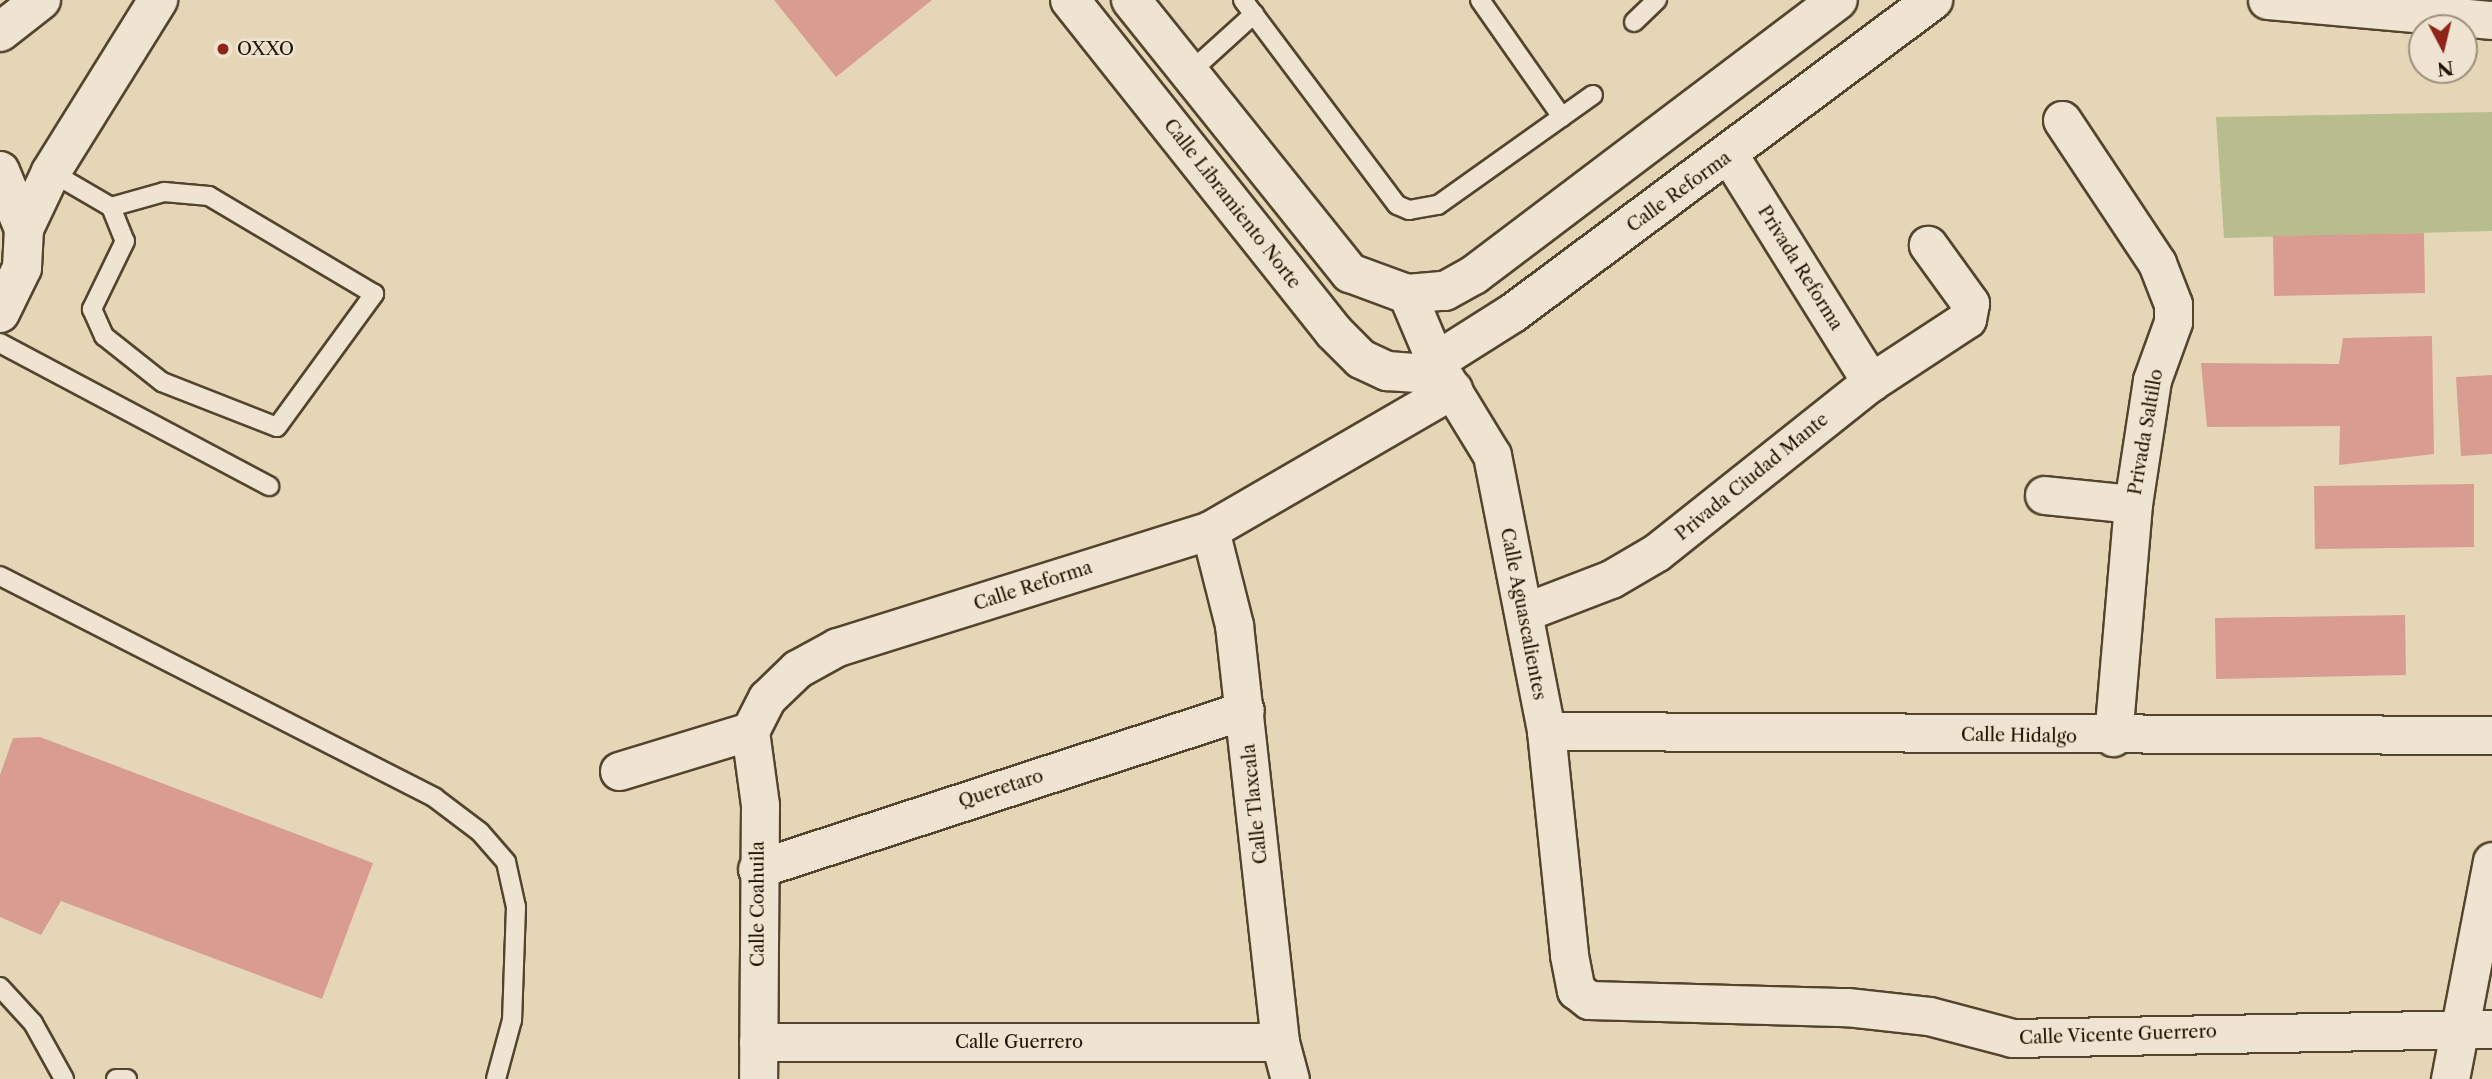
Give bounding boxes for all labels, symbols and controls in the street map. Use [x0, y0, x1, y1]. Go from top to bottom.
north arrow [2408, 14, 2478, 84]
place label: OXXO [237, 38, 294, 60]
marker: OXXO [215, 41, 231, 57]
text: N [2436, 56, 2455, 81]
street label: Calle Libramiento Norte [1159, 115, 1305, 293]
street label: Calle Reforma [1623, 147, 1735, 237]
street label: Privada Reforma [1753, 202, 1847, 334]
street label: Privada Saltillo [2124, 367, 2168, 497]
street label: Privada Ciudad Mante [1671, 409, 1833, 545]
street label: Calle Aguascalientes [1496, 526, 1550, 702]
street label: Calle Reforma [971, 557, 1095, 615]
street label: Calle Hidalgo [1961, 724, 2077, 748]
street label: Calle Tlaxcala [1238, 743, 1272, 865]
street label: Queretaro [956, 765, 1046, 813]
street label: Calle Coahuila [747, 841, 769, 967]
street label: Calle Vicente Guerrero [2018, 1021, 2218, 1049]
street label: Calle Guerrero [955, 1031, 1083, 1053]

